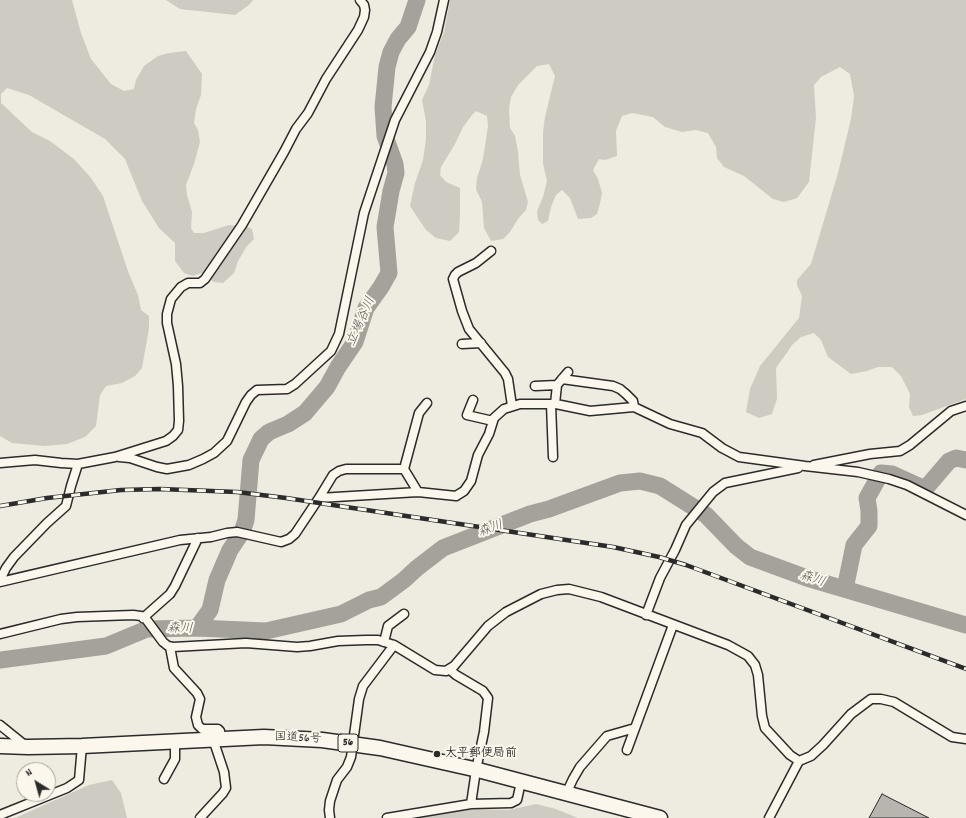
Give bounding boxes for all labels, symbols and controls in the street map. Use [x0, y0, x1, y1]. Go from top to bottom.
water label: 立場谷川 [344, 295, 380, 349]
water label: 森川 [476, 518, 506, 542]
water label: 森川 [797, 569, 827, 591]
water label: 森川 [167, 622, 193, 638]
street label: 国道56号 [274, 731, 322, 747]
road number: 56 [338, 734, 358, 752]
place label: 大平郵便局前 [445, 747, 517, 761]
marker: 大平郵便局前 [432, 749, 442, 759]
north arrow [16, 762, 56, 802]
text: N [22, 765, 36, 781]

